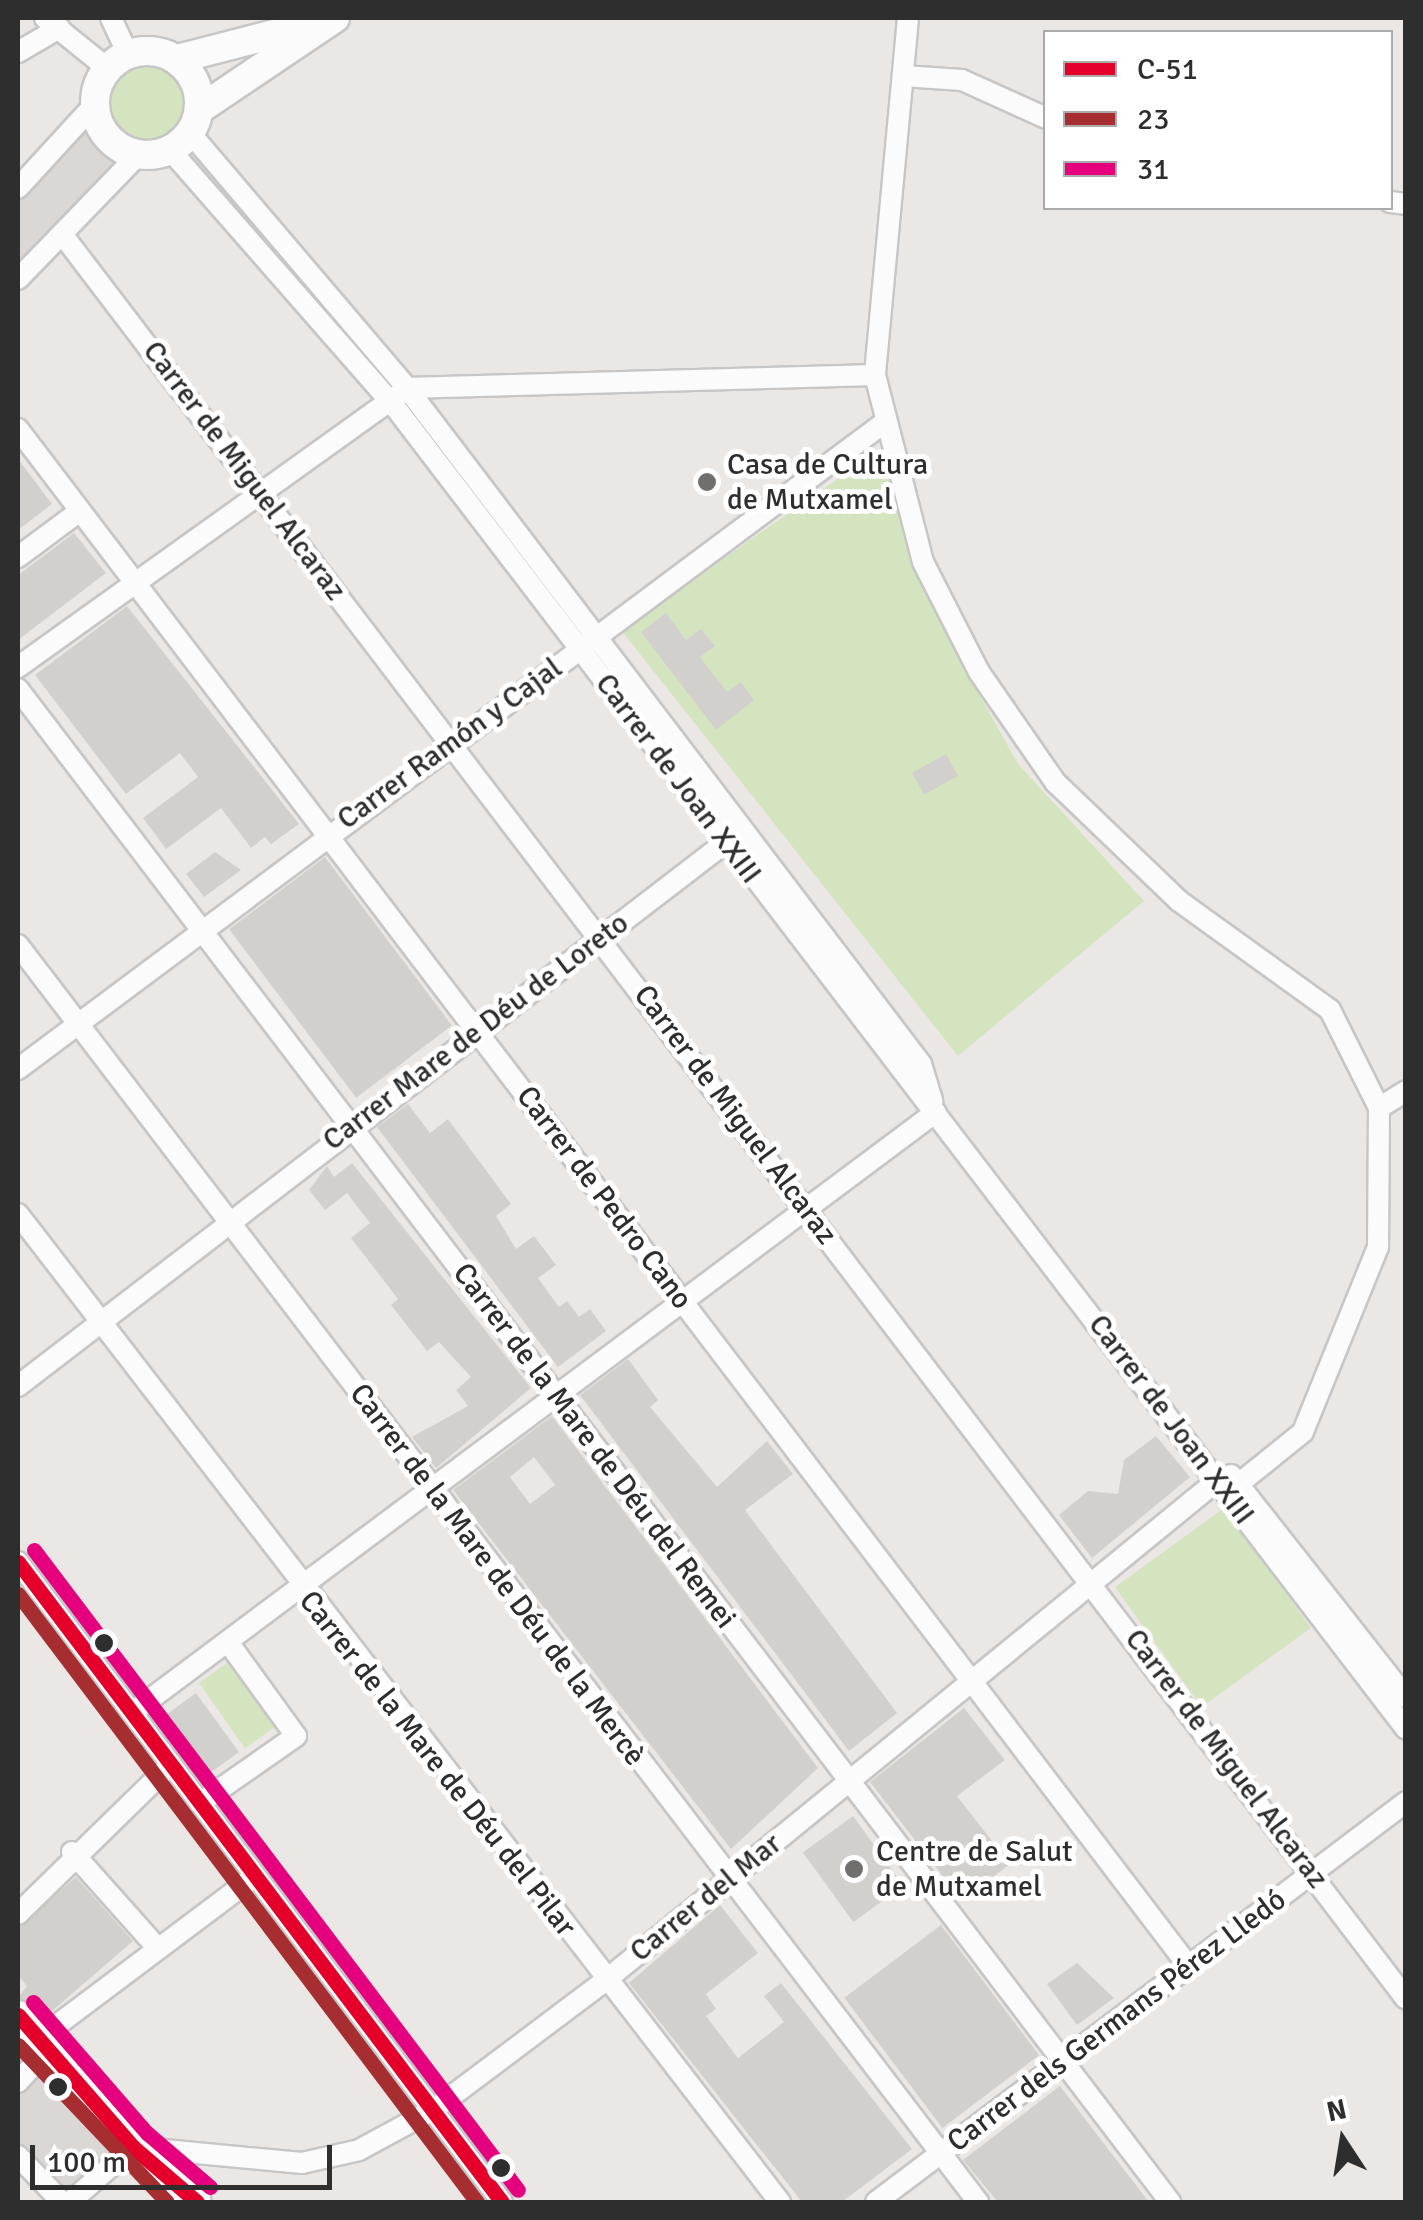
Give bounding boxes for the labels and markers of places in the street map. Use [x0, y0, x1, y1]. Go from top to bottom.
place label: Casa de Cultura de Mutxamel [727, 447, 928, 518]
marker: Casa de Cultura de Mutxamel [696, 471, 718, 493]
unlabelled marker [94, 1633, 114, 1653]
place label: Centre de Salut de Mutxamel [876, 1834, 1073, 1904]
marker: Centre de Salut de Mutxamel [841, 1856, 867, 1882]
unlabelled marker [48, 2077, 68, 2097]
unlabelled marker [491, 2158, 511, 2178]

